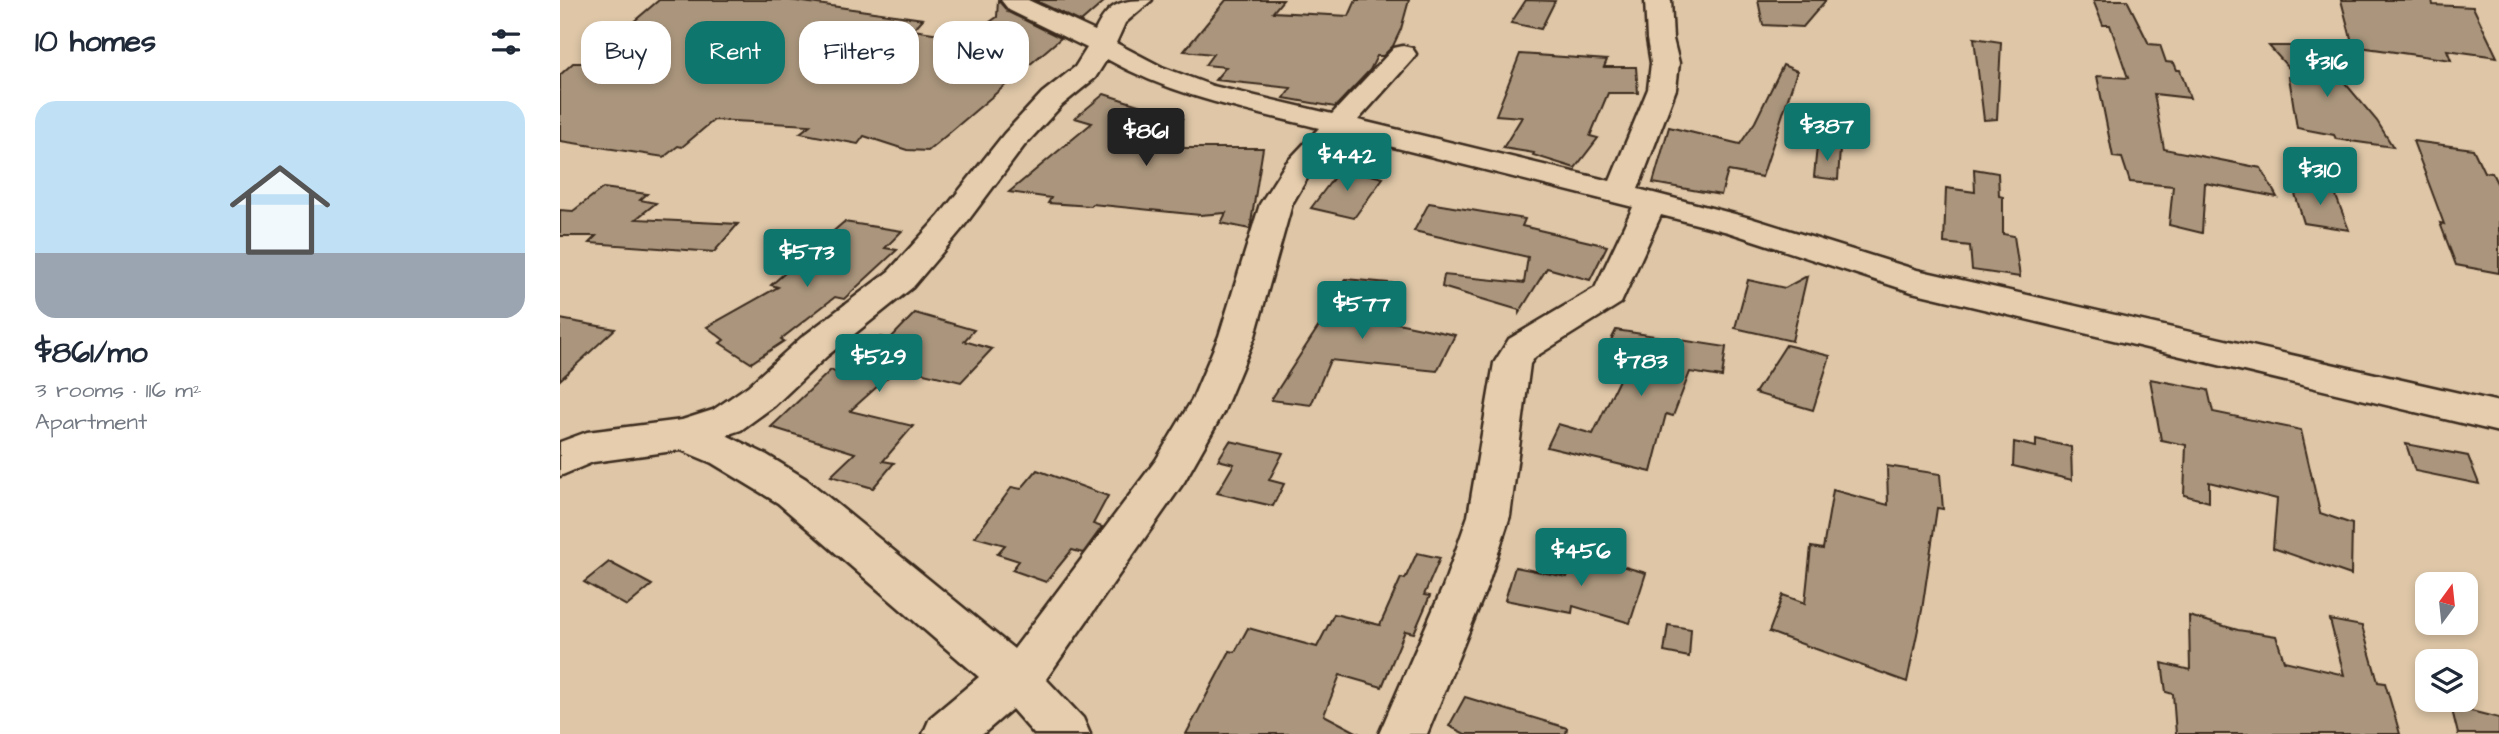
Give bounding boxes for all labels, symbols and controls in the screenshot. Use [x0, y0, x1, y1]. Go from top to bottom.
text: 10 homes [35, 21, 156, 63]
chip: Buy [581, 21, 671, 84]
chip: Rent [685, 21, 785, 84]
chip: Filters [799, 21, 919, 84]
chip: New [933, 21, 1029, 84]
icon: filters [487, 23, 525, 61]
pin: $316 [2286, 40, 2368, 99]
text: $316 [2306, 46, 2348, 78]
pin: $387 [1786, 104, 1868, 163]
pin: $861 [1105, 108, 1187, 168]
text: $387 [1800, 110, 1854, 142]
text: $861 [1123, 115, 1169, 147]
pin: $442 [1306, 134, 1388, 193]
text: $442 [1318, 140, 1376, 172]
icon: home [217, 147, 343, 273]
pin: $310 [2279, 148, 2361, 207]
text: $310 [2299, 154, 2341, 186]
pin: $573 [766, 230, 848, 289]
text: $573 [780, 236, 834, 268]
pin: $577 [1321, 282, 1403, 341]
text: $577 [1333, 288, 1391, 320]
text: $861/mo [35, 332, 148, 374]
pin: $529 [838, 334, 920, 394]
pin: $783 [1600, 338, 1682, 398]
text: $529 [851, 341, 907, 373]
text: $783 [1614, 345, 1668, 377]
text: 3 rooms · 116 m² [35, 374, 202, 406]
text: Apartment [35, 406, 147, 438]
pin: $456 [1540, 528, 1622, 588]
text: $456 [1551, 535, 1611, 567]
north arrow [2415, 572, 2478, 635]
map controls [2415, 572, 2478, 712]
button: layers [2415, 649, 2478, 712]

